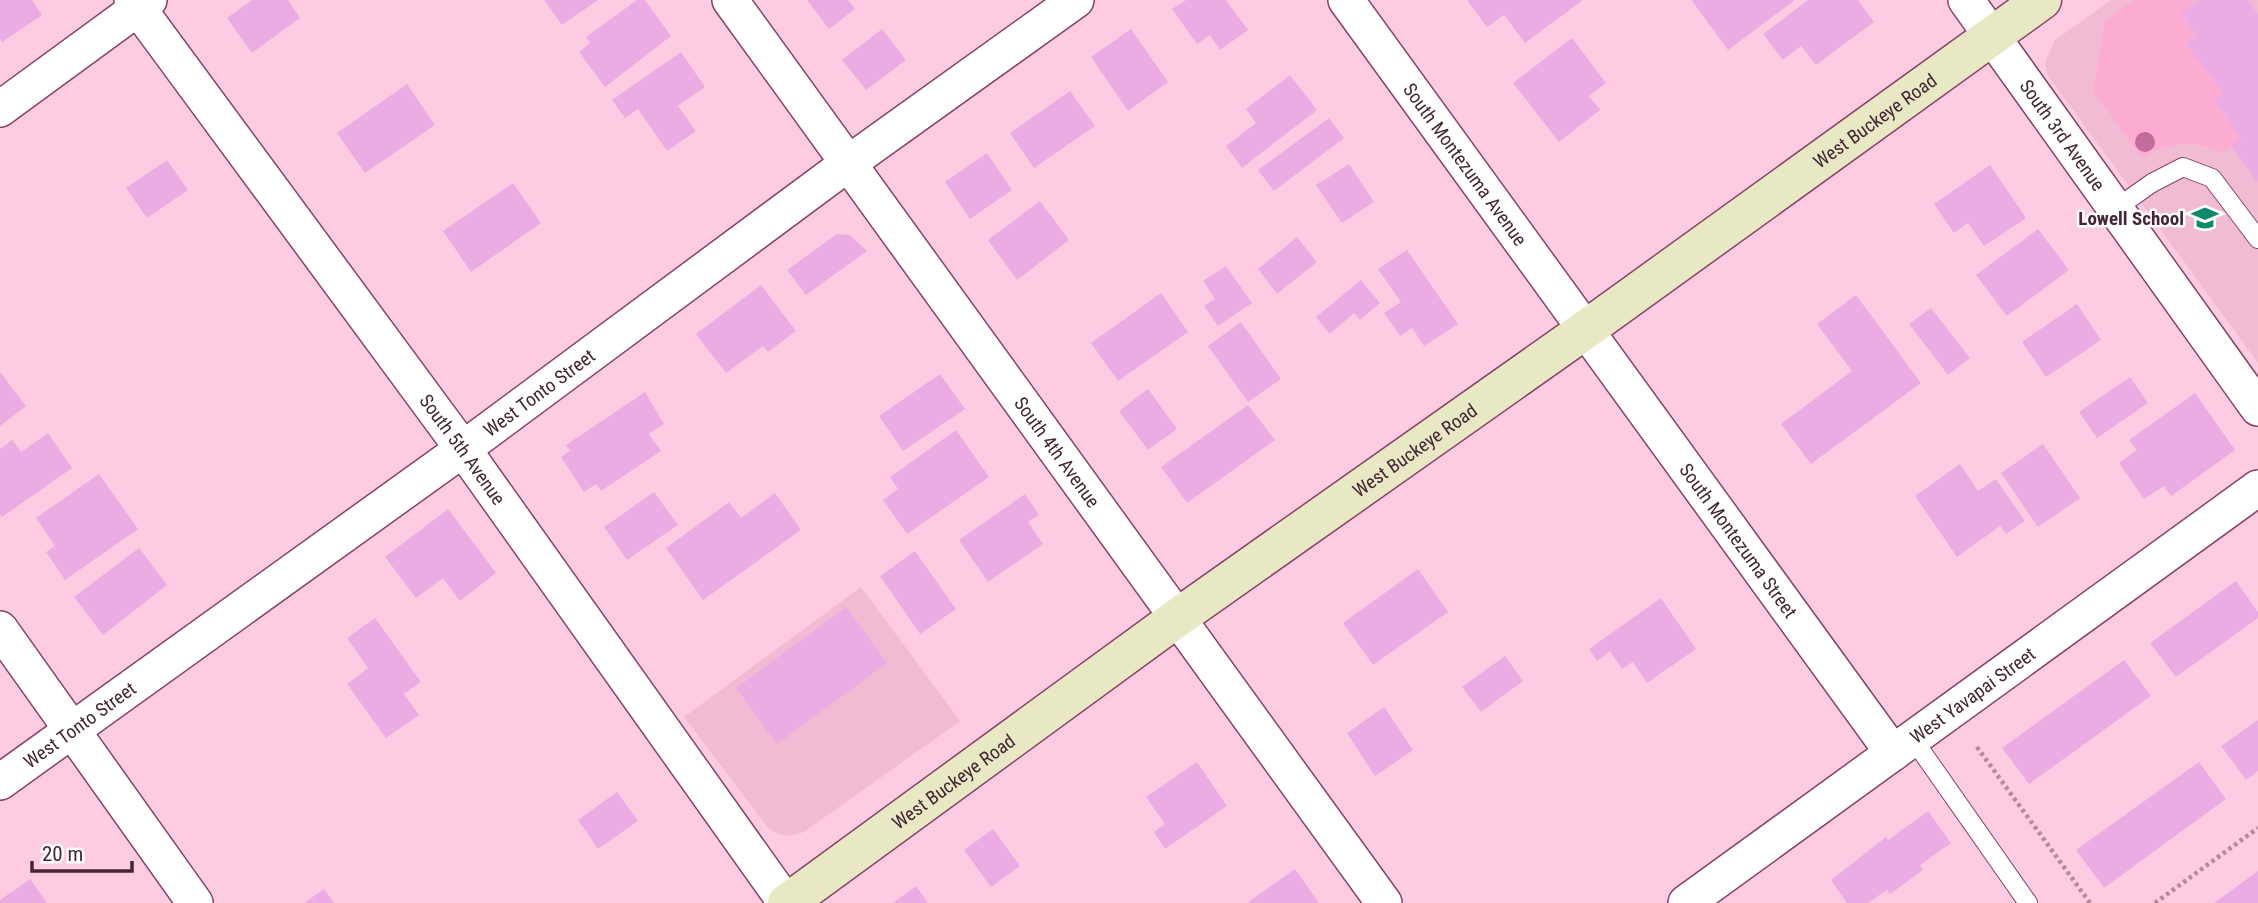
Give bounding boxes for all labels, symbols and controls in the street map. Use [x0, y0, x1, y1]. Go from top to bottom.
street label: West Buckeye Road [1809, 69, 1941, 173]
street label: South 3rd Avenue [2015, 75, 2110, 195]
street label: South Montezuma Avenue [1398, 79, 1532, 250]
school or university icon: Lowell School [2190, 203, 2220, 233]
place label: Lowell School [2078, 207, 2184, 230]
street label: West Tonto Street [479, 344, 600, 442]
street label: South 5th Avenue [415, 390, 510, 510]
street label: South 4th Avenue [1009, 392, 1105, 512]
street label: West Buckeye Road [1348, 399, 1481, 502]
street label: South Montezuma Street [1674, 459, 1802, 622]
street label: West Yavapai Street [1906, 642, 2040, 749]
street label: West Tonto Street [19, 677, 141, 773]
street label: West Buckeye Road [888, 729, 1020, 834]
scale bar [32, 830, 131, 874]
text: 20 m [42, 842, 83, 866]

